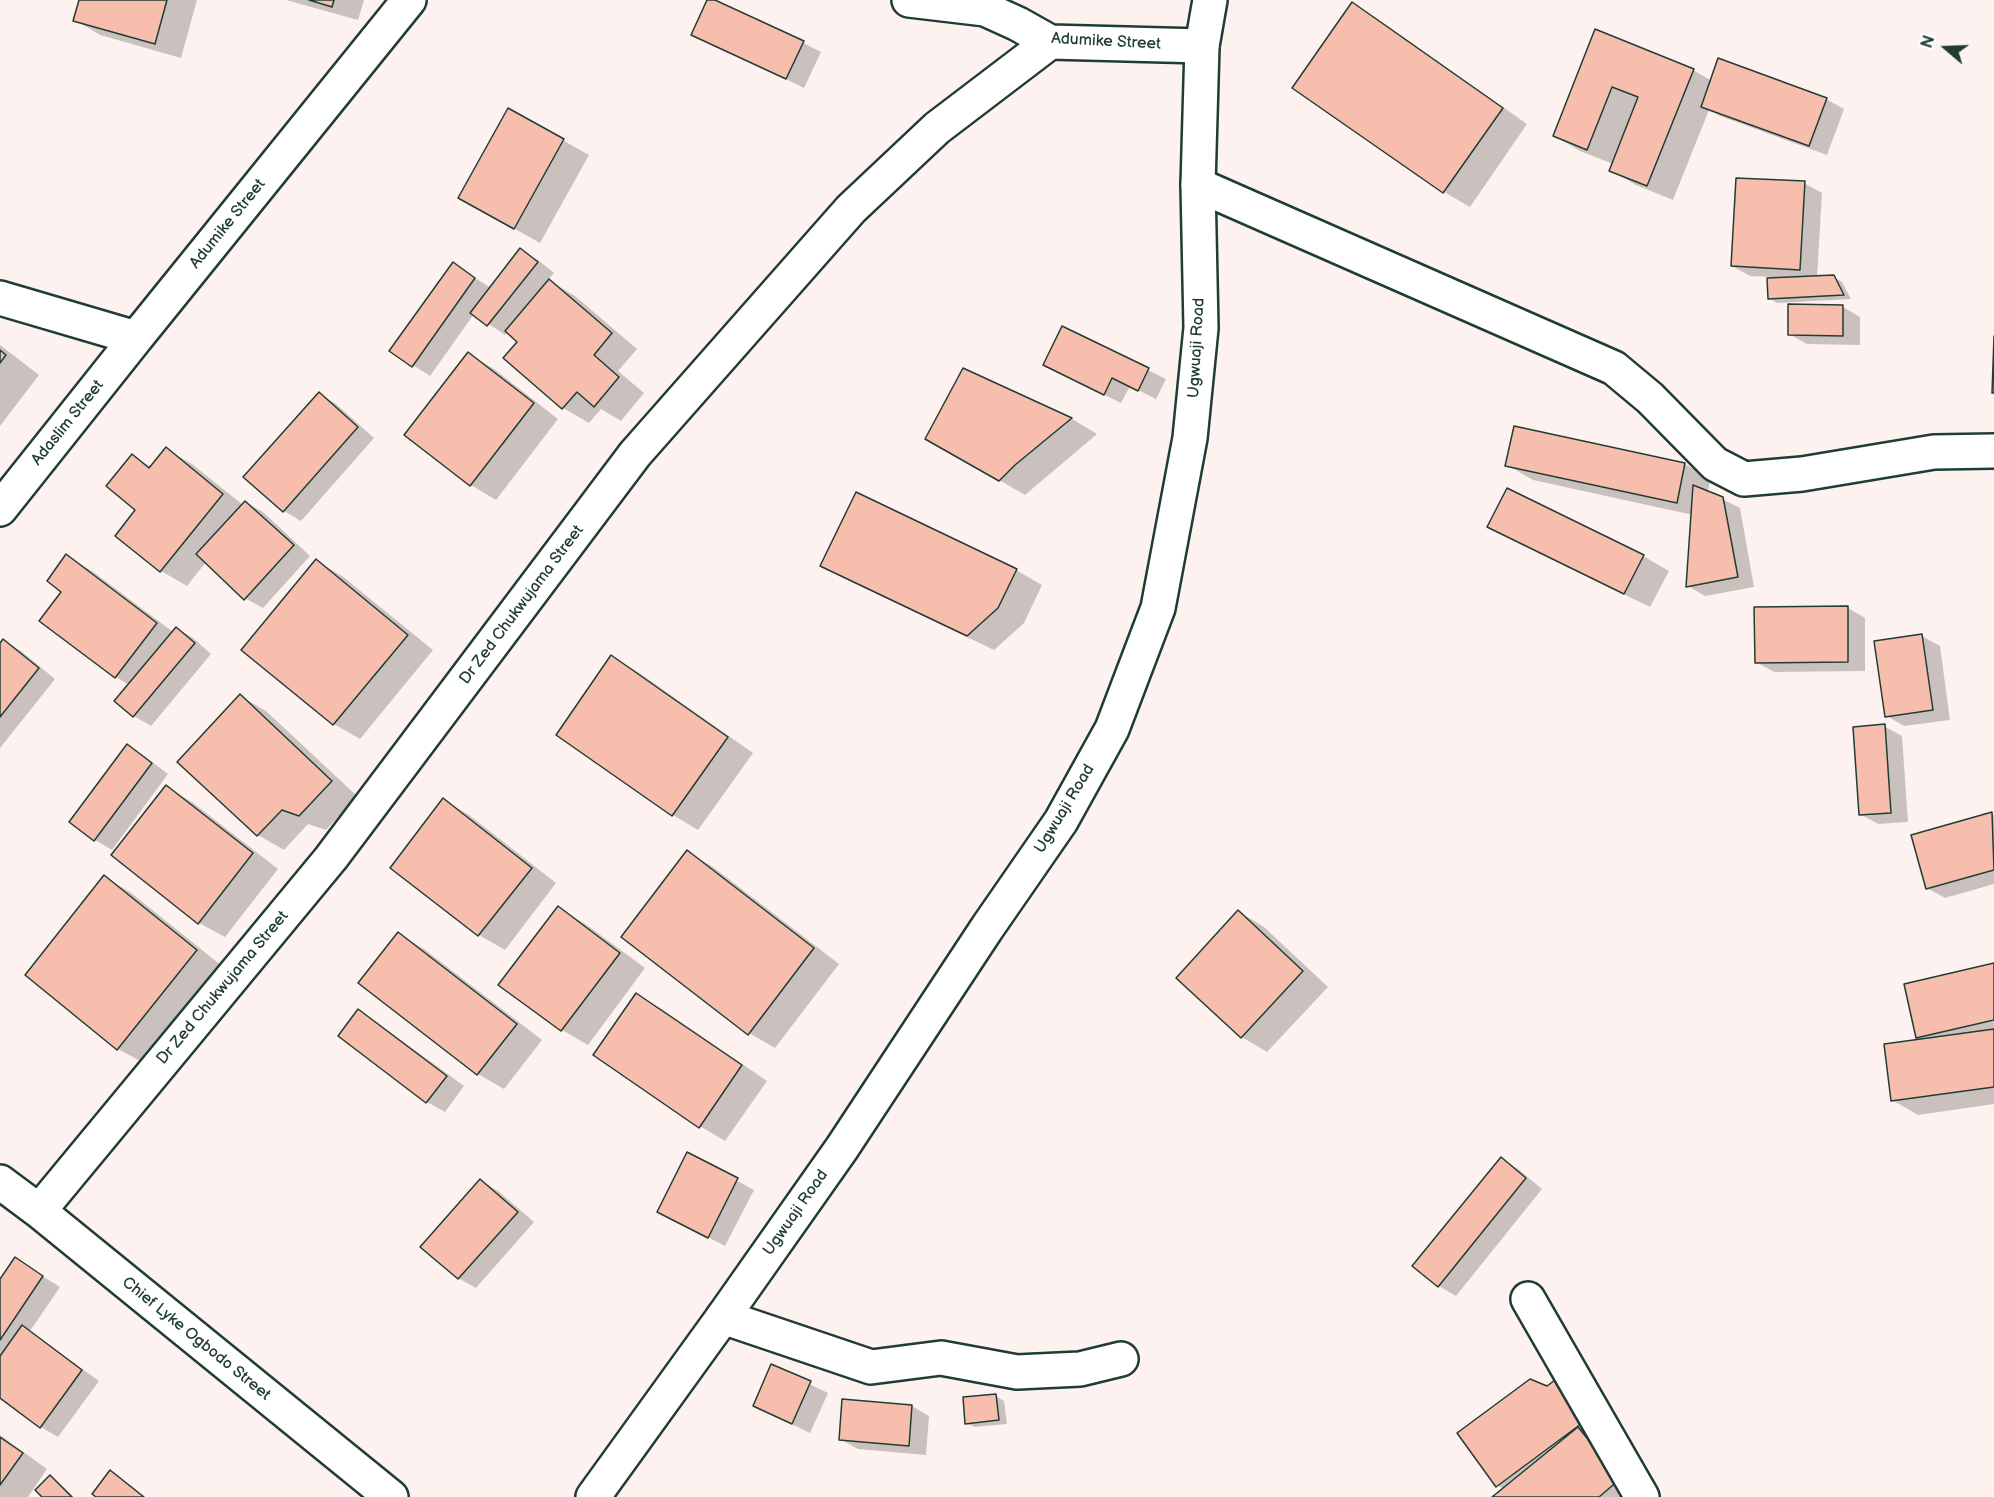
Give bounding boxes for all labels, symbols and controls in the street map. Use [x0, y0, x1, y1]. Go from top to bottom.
north arrow [1916, 18, 1976, 78]
street label: Adumike Street [1051, 30, 1161, 54]
text: N [1918, 33, 1939, 51]
street label: Adumike Street [186, 175, 270, 273]
street label: Ugwuaji Road [1185, 297, 1209, 399]
street label: Adaslim Street [28, 376, 108, 470]
street label: Dr Zed Chukwujama Street [456, 522, 588, 688]
street label: Ugwuaji Road [1031, 761, 1099, 857]
street label: Dr Zed Chukwujama Street [153, 907, 293, 1069]
street label: Ugwuaji Road [759, 1166, 833, 1260]
street label: Chief Lyke Ogbodo Street [118, 1273, 274, 1405]

